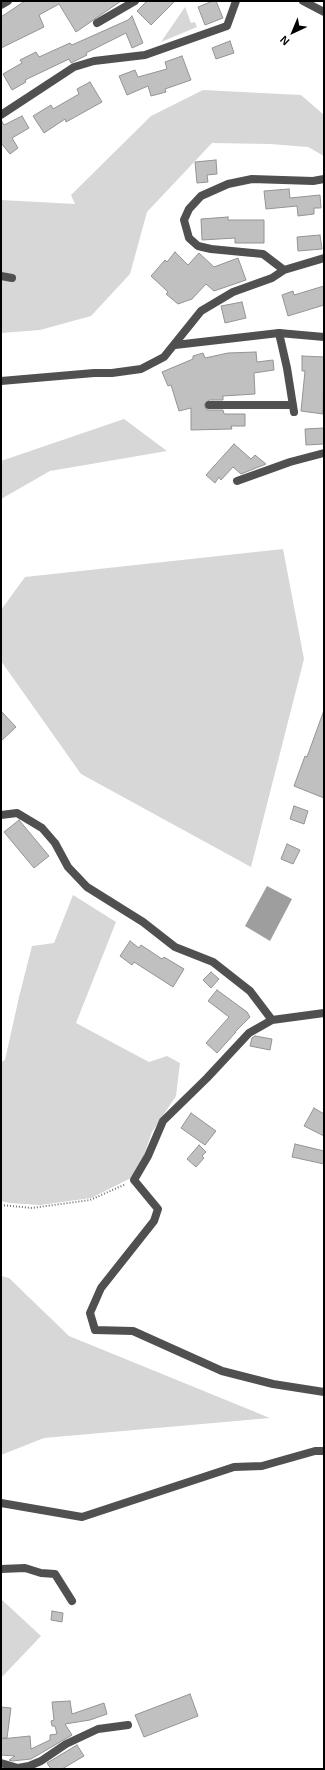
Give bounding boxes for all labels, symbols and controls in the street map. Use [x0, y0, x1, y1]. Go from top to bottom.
north arrow [273, 12, 313, 52]
text: N [278, 34, 292, 48]

